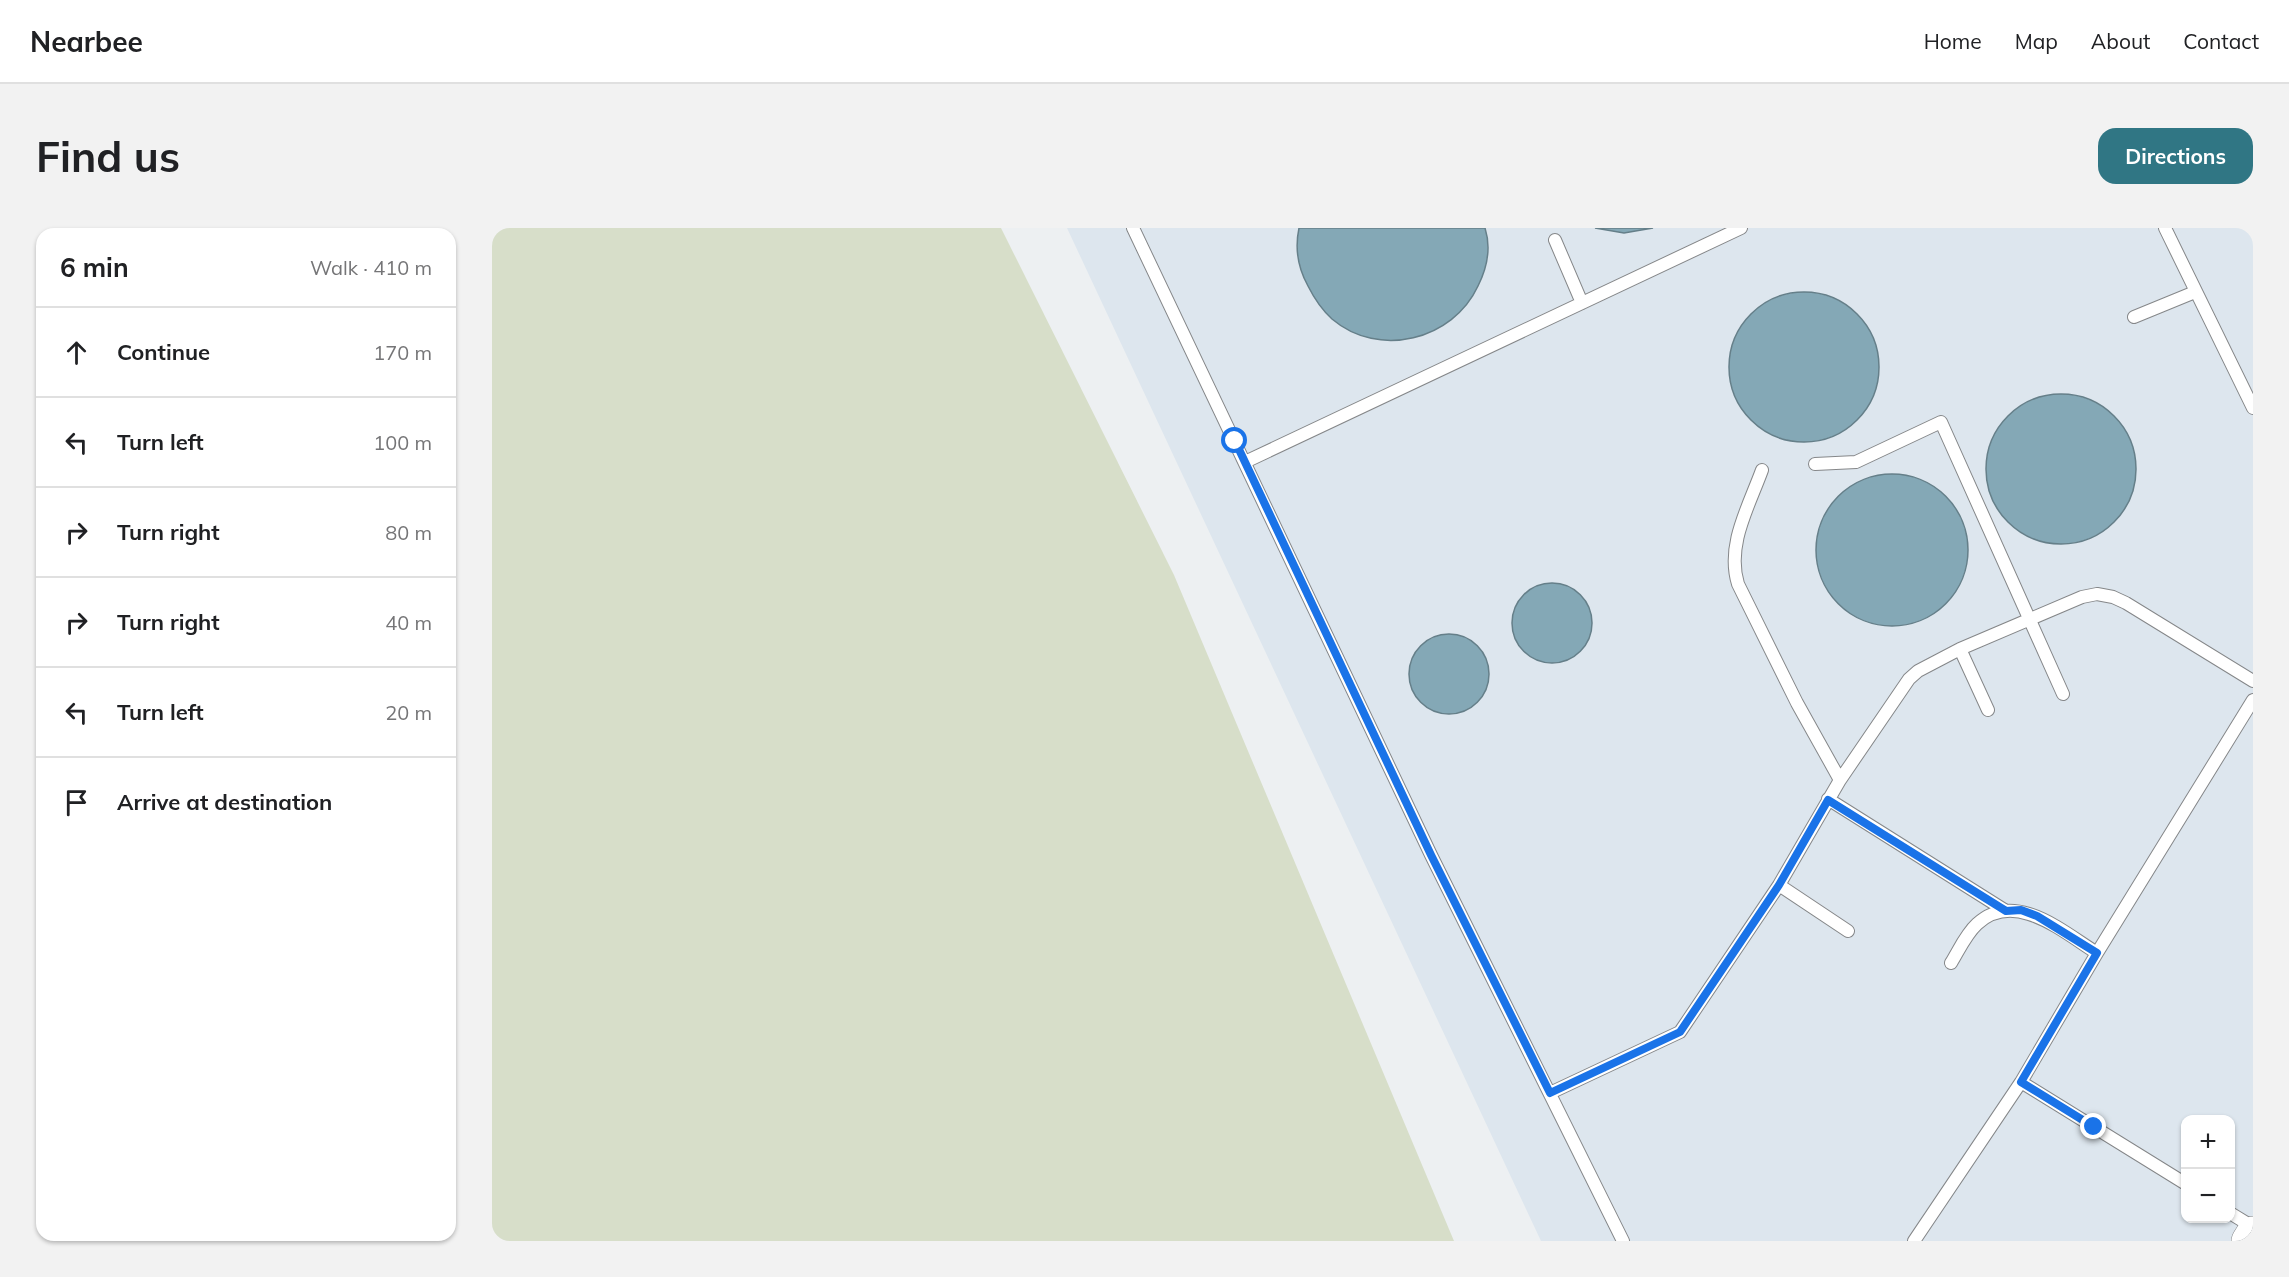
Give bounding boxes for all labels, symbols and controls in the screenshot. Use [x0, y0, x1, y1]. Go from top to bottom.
text: Nearbee [30, 24, 143, 59]
text: Home [1924, 28, 1982, 54]
text: Map [2015, 28, 2058, 54]
text: About [2091, 28, 2150, 54]
text: Contact [2183, 28, 2259, 54]
button: Directions [2098, 128, 2253, 184]
text: Find us [36, 130, 180, 183]
text: 6 min [60, 251, 129, 284]
text: Walk · 410 m [310, 255, 432, 280]
icon: ahead [60, 336, 93, 369]
text: Continue [117, 338, 210, 366]
text: 170 m [373, 340, 432, 365]
icon: left [60, 426, 93, 459]
route start [1221, 427, 1247, 453]
text: Turn left [117, 428, 204, 456]
text: 100 m [373, 430, 432, 455]
icon: right [60, 516, 93, 549]
text: Turn right [117, 518, 220, 546]
text: 80 m [385, 520, 432, 545]
icon: right [60, 606, 93, 639]
text: Turn right [117, 608, 220, 636]
text: 40 m [385, 610, 432, 635]
icon: left [60, 696, 93, 729]
text: Turn left [117, 698, 204, 726]
text: 20 m [385, 700, 432, 725]
icon: arrive [60, 786, 93, 819]
text: Arrive at destination [117, 788, 332, 816]
route end [2080, 1113, 2106, 1139]
map controls [2181, 1115, 2235, 1223]
button: + [2181, 1115, 2235, 1169]
button: − [2181, 1169, 2235, 1223]

